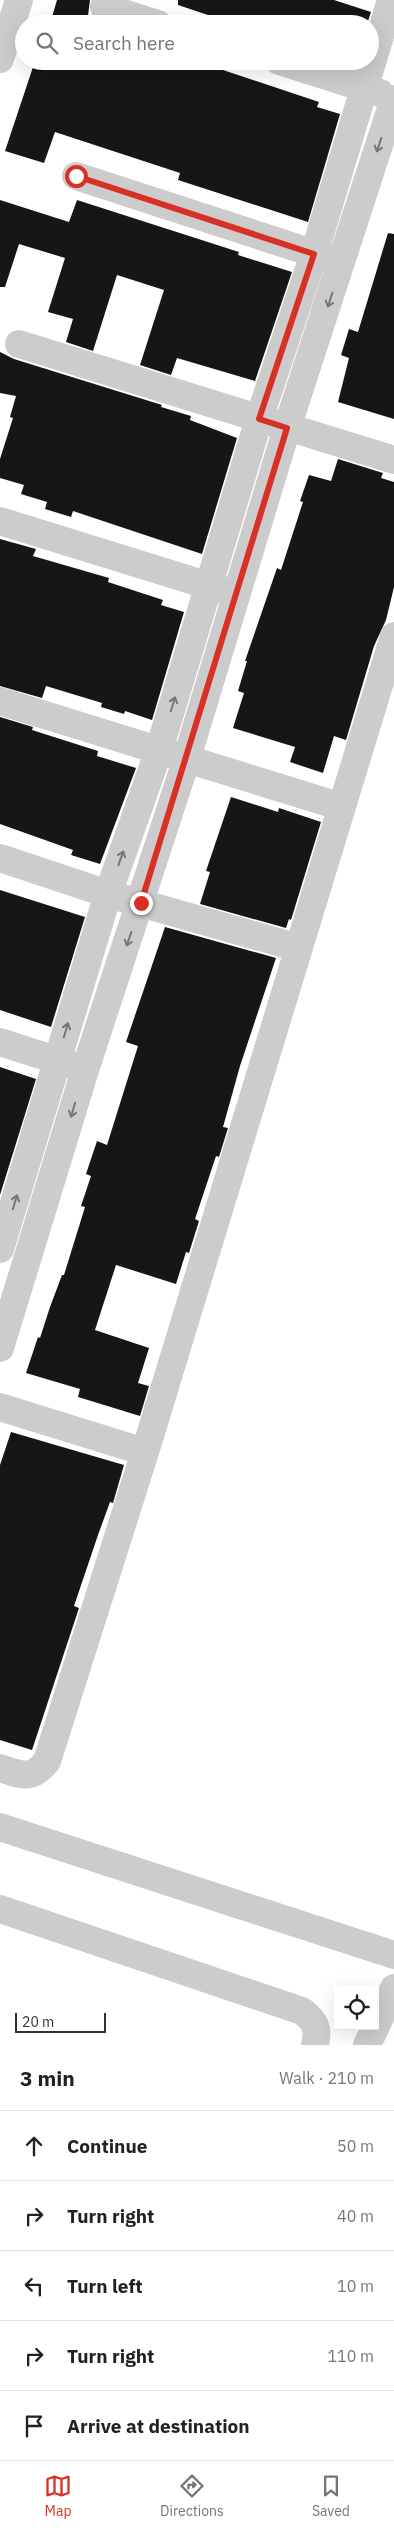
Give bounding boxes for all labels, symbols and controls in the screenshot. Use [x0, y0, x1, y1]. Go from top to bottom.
search box [15, 15, 379, 70]
icon: search [33, 29, 61, 57]
text: Search here [73, 31, 175, 55]
one-way arrow [374, 137, 384, 153]
route start [65, 165, 88, 188]
one-way arrow [324, 292, 334, 308]
one-way arrow [168, 697, 178, 713]
one-way arrow [117, 851, 126, 866]
route end [130, 892, 153, 915]
one-way arrow [123, 931, 133, 947]
one-way arrow [62, 1022, 72, 1038]
one-way arrow [67, 1102, 77, 1118]
one-way arrow [10, 1194, 20, 1210]
map controls [334, 1985, 379, 2030]
button: locate [334, 1985, 379, 2030]
scale bar [15, 2010, 106, 2033]
text: 20 m [22, 2013, 54, 2031]
text: 3 min [20, 2064, 75, 2092]
text: Walk · 210 m [279, 2068, 374, 2088]
icon: ahead [20, 2132, 48, 2160]
text: Continue [67, 2134, 147, 2158]
text: 50 m [337, 2136, 374, 2156]
icon: right [20, 2202, 48, 2230]
text: Turn right [67, 2204, 154, 2228]
text: 40 m [337, 2206, 374, 2226]
icon: left [20, 2272, 48, 2300]
text: Turn left [67, 2274, 143, 2298]
text: 10 m [337, 2276, 374, 2296]
icon: right [20, 2342, 48, 2370]
text: Turn right [67, 2344, 154, 2368]
text: 110 m [327, 2346, 374, 2366]
icon: arrive [20, 2412, 48, 2440]
text: Arrive at destination [67, 2414, 250, 2438]
tab: Map [44, 2472, 72, 2520]
tab: Directions [160, 2472, 224, 2520]
tab: Saved [312, 2472, 350, 2520]

